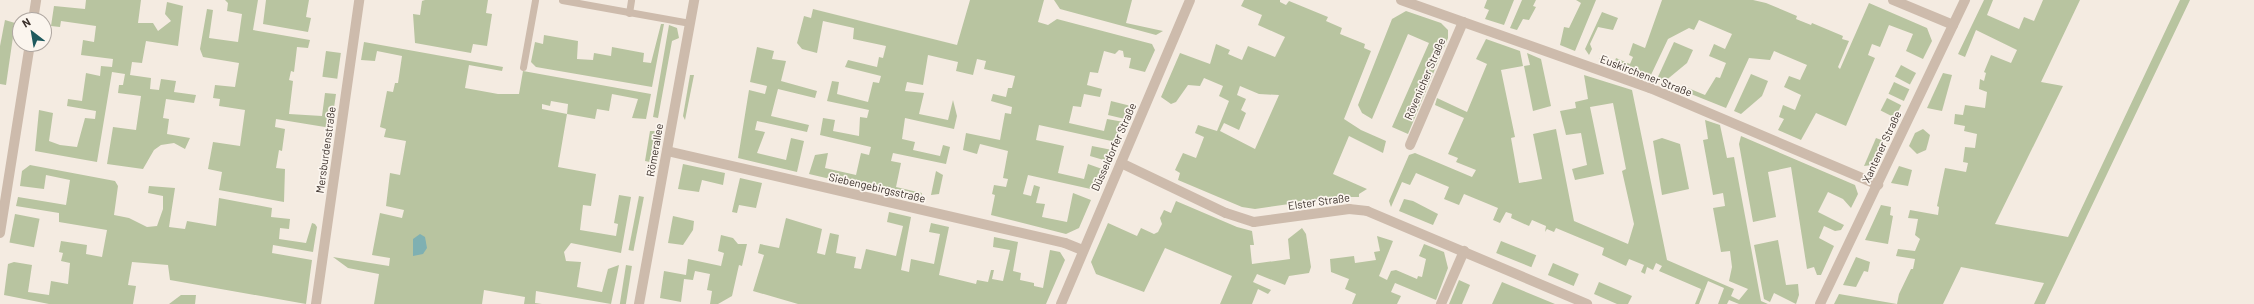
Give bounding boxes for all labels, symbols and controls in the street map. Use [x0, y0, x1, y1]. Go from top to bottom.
north arrow [12, 12, 52, 52]
text: N [20, 15, 33, 30]
street label: Rövenicher Straße [1402, 36, 1448, 122]
street label: Euskirchener Straße [1598, 52, 1694, 100]
street label: Düsseldorfer Straße [1089, 101, 1139, 193]
street label: Mersburdenstraße [313, 106, 339, 194]
street label: Xantener Straße [1860, 109, 1904, 185]
street label: Römerallee [644, 122, 666, 178]
street label: Siebengebirgsstraße [827, 170, 927, 206]
street label: Elster Straße [1287, 191, 1351, 213]

